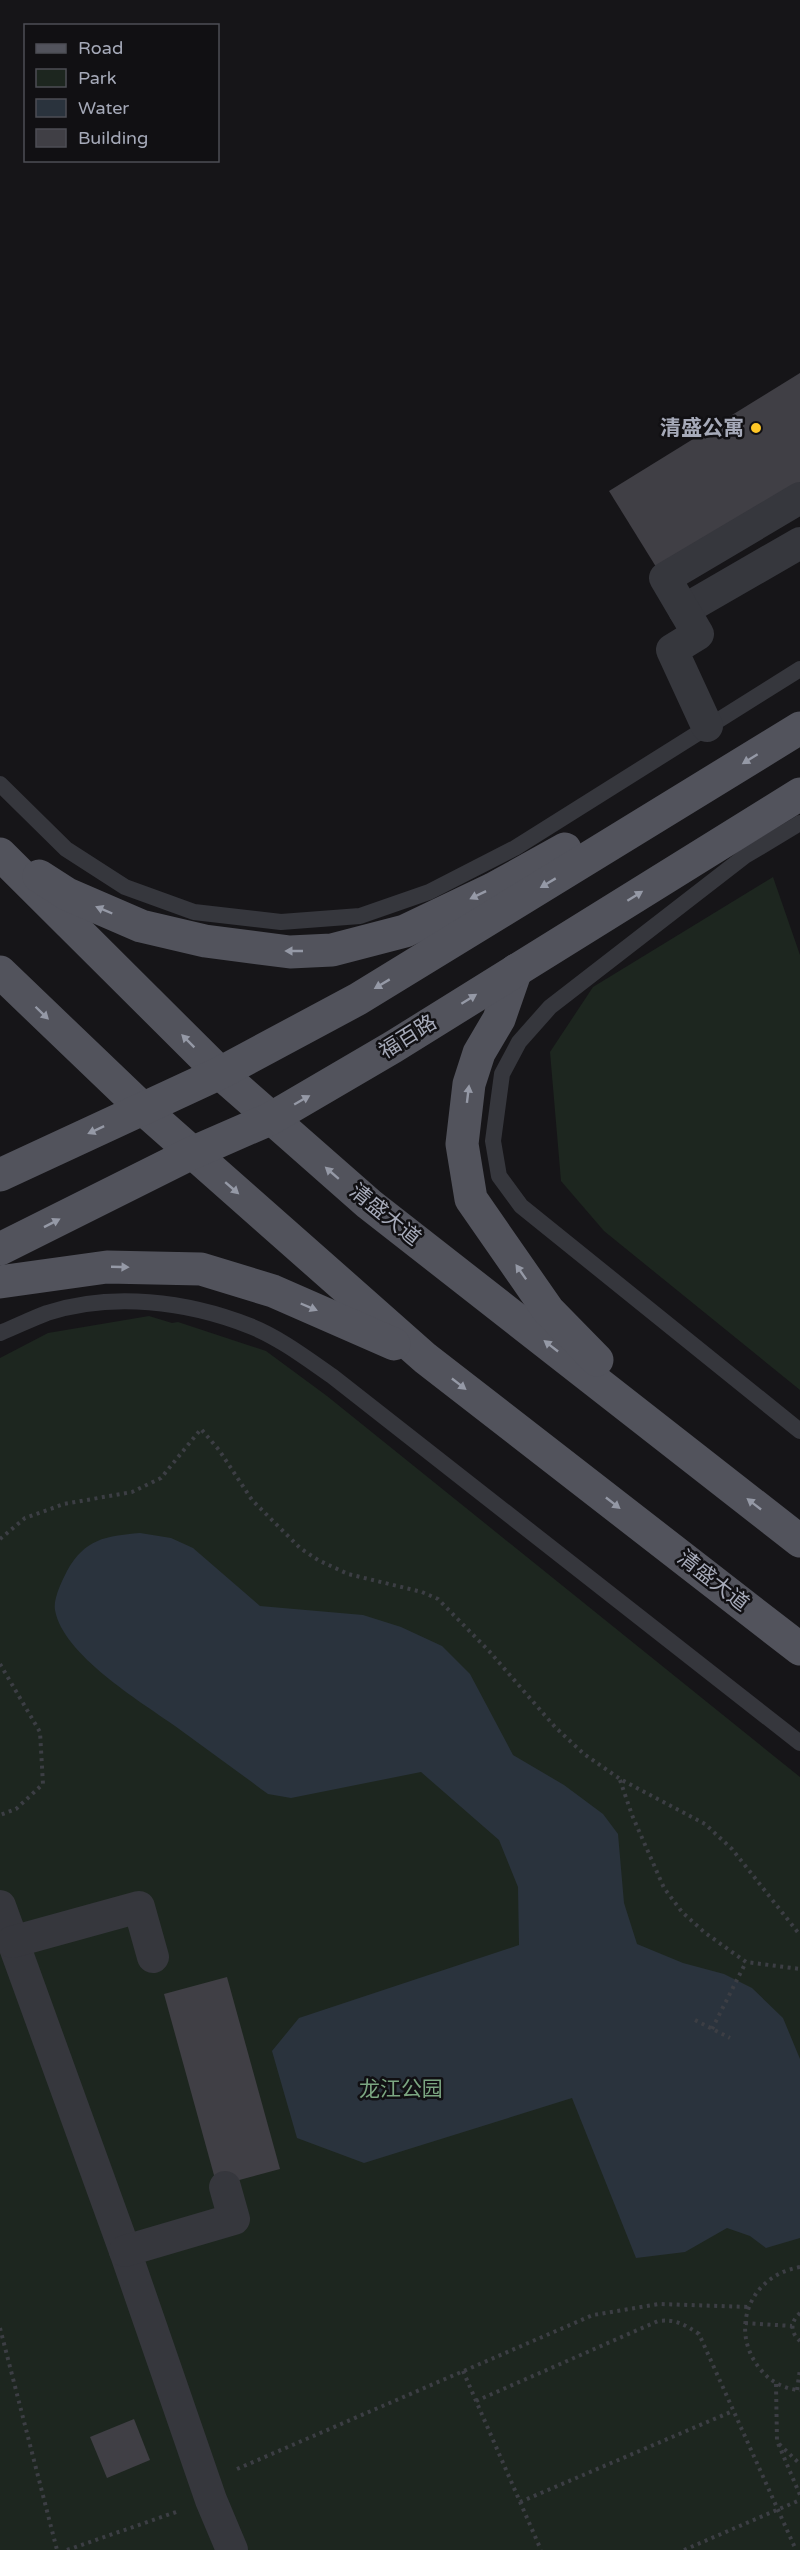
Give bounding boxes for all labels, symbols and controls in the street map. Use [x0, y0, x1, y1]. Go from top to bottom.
legend [24, 24, 219, 162]
text: Road [78, 37, 123, 59]
text: Park [78, 67, 117, 89]
text: Water [78, 97, 129, 119]
text: Building [78, 127, 148, 149]
place label: 清盛公寓 [660, 416, 744, 441]
marker: 清盛公寓 [749, 421, 763, 435]
one-way arrow [742, 753, 758, 764]
one-way arrow [540, 877, 556, 888]
one-way arrow [470, 891, 487, 900]
one-way arrow [627, 891, 643, 902]
one-way arrow [96, 906, 113, 915]
one-way arrow [284, 946, 303, 956]
one-way arrow [374, 979, 390, 990]
one-way arrow [461, 993, 477, 1004]
one-way arrow [35, 1006, 50, 1020]
street label: 福百路 [375, 1010, 441, 1064]
one-way arrow [181, 1034, 195, 1049]
one-way arrow [463, 1084, 473, 1103]
one-way arrow [294, 1095, 311, 1105]
one-way arrow [87, 1125, 104, 1134]
one-way arrow [324, 1166, 340, 1179]
street label: 清盛大道 [344, 1179, 426, 1251]
one-way arrow [224, 1181, 239, 1194]
one-way arrow [44, 1218, 61, 1228]
one-way arrow [111, 1262, 130, 1272]
one-way arrow [515, 1264, 527, 1280]
one-way arrow [300, 1303, 318, 1312]
one-way arrow [543, 1339, 559, 1352]
one-way arrow [450, 1378, 466, 1390]
one-way arrow [605, 1497, 620, 1509]
one-way arrow [746, 1498, 762, 1511]
street label: 清盛大道 [672, 1545, 754, 1617]
park label: 龙江公园 [359, 2077, 443, 2102]

